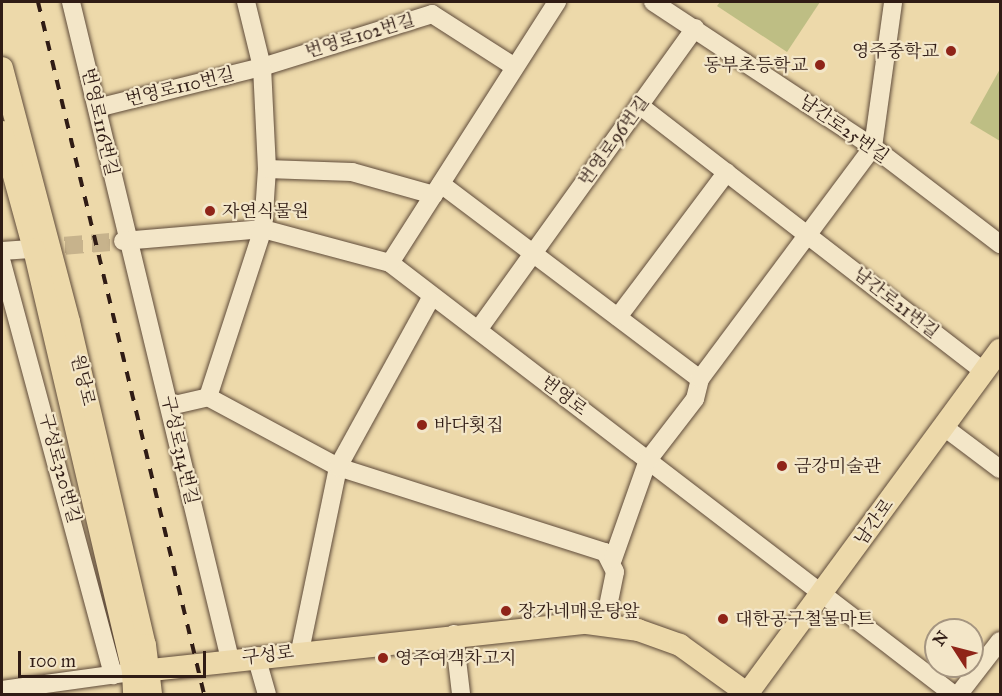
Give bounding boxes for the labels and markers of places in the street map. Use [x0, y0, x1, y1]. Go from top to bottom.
place label: 영주중학교 [852, 40, 939, 62]
marker: 영주중학교 [944, 44, 958, 58]
place label: 동부초등학교 [704, 54, 808, 76]
marker: 동부초등학교 [813, 58, 827, 72]
place label: 자연식물원 [222, 200, 309, 222]
marker: 자연식물원 [203, 204, 217, 218]
place label: 바다횟집 [434, 414, 504, 436]
marker: 바다횟집 [415, 418, 429, 432]
place label: 금강미술관 [794, 455, 881, 477]
marker: 금강미술관 [775, 459, 789, 473]
place label: 장가네매운탕앞 [518, 600, 640, 622]
marker: 장가네매운탕앞 [499, 604, 513, 618]
place label: 대한공구철물마트 [735, 608, 874, 630]
marker: 대한공구철물마트 [716, 612, 730, 626]
place label: 영주여객차고지 [395, 647, 517, 669]
marker: 영주여객차고지 [376, 651, 390, 665]

